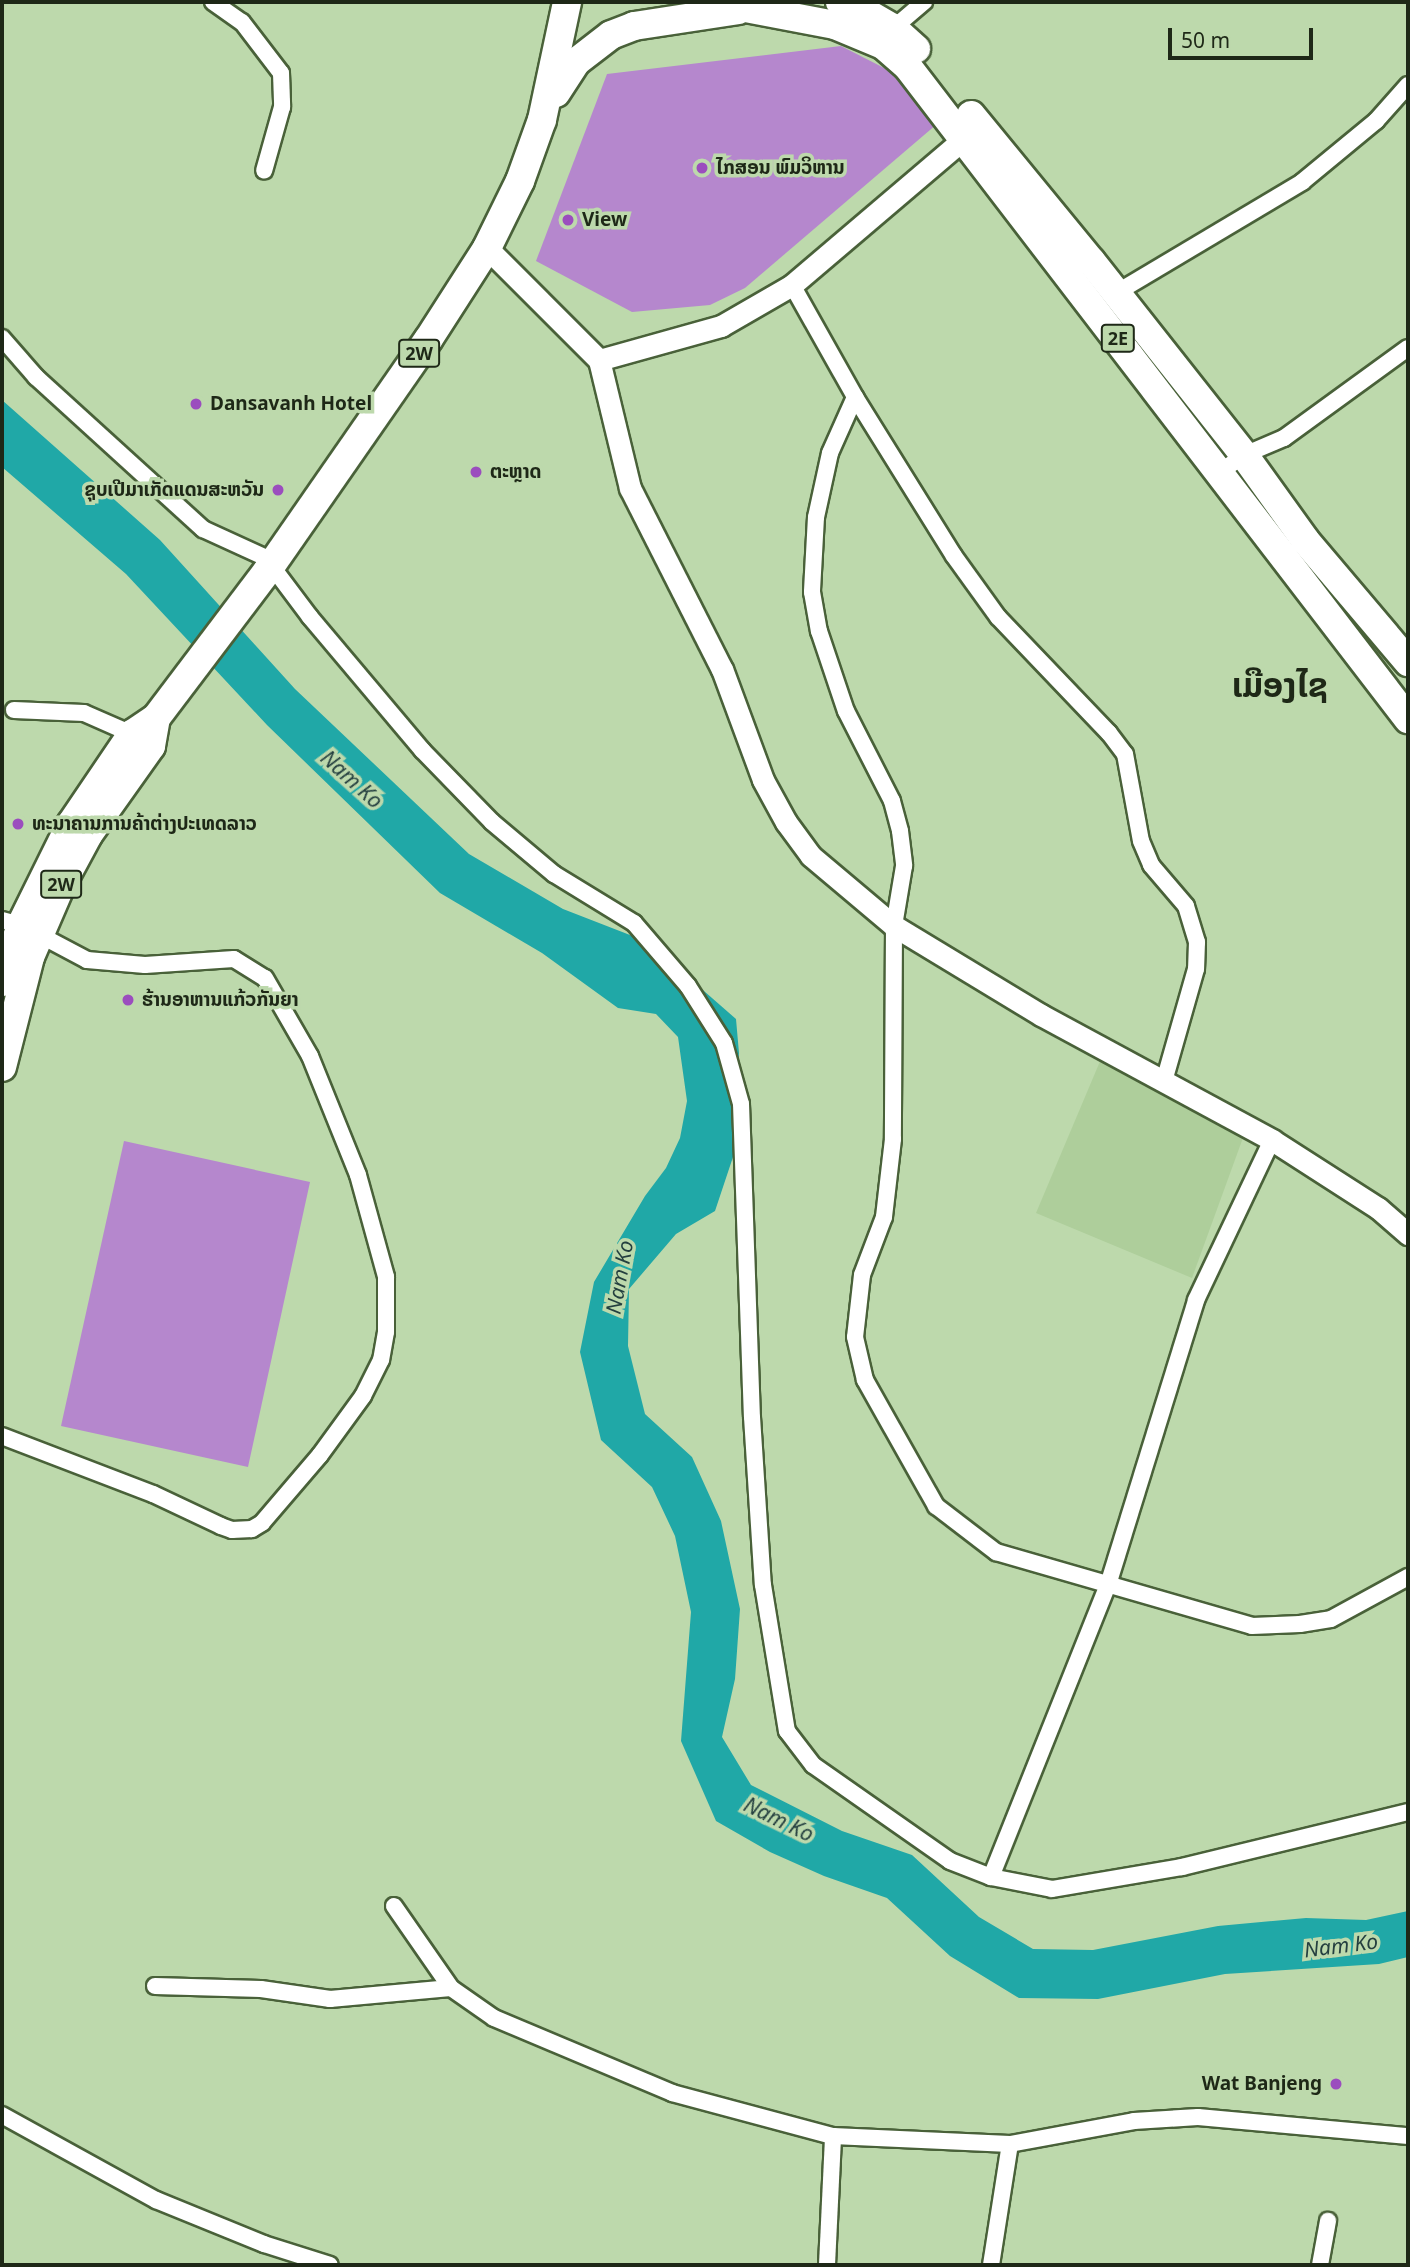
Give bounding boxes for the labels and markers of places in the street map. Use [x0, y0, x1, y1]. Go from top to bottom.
place label: ໄກສອນ ພົມວິຫານ [716, 157, 845, 179]
marker: ໄກສອນ ພົມວິຫານ [694, 160, 710, 176]
place label: View [582, 209, 627, 231]
marker: View [560, 212, 576, 228]
place label: Dansavanh Hotel [210, 393, 372, 415]
marker: Dansavanh Hotel [188, 396, 204, 412]
place label: ຕະຫຼາດ [490, 461, 541, 483]
marker: ຕະຫຼາດ [468, 464, 484, 480]
place label: ຊຸບເປີມາເກັດແດນສະຫວັນ [85, 479, 264, 501]
marker: ຊຸບເປີມາເກັດແດນສະຫວັນ [270, 482, 286, 498]
place label: ທະນາຄານການຄ້າຕ່າງປະເທດລາວ [32, 813, 257, 835]
marker: ທະນາຄານການຄ້າຕ່າງປະເທດລາວ [10, 816, 26, 832]
place label: ຮ້ານອາຫານແກ້ວກັນຍາ [142, 989, 298, 1011]
marker: ຮ້ານອາຫານແກ້ວກັນຍາ [120, 992, 136, 1008]
place label: Wat Banjeng [1202, 2073, 1322, 2095]
marker: Wat Banjeng [1328, 2076, 1344, 2092]

